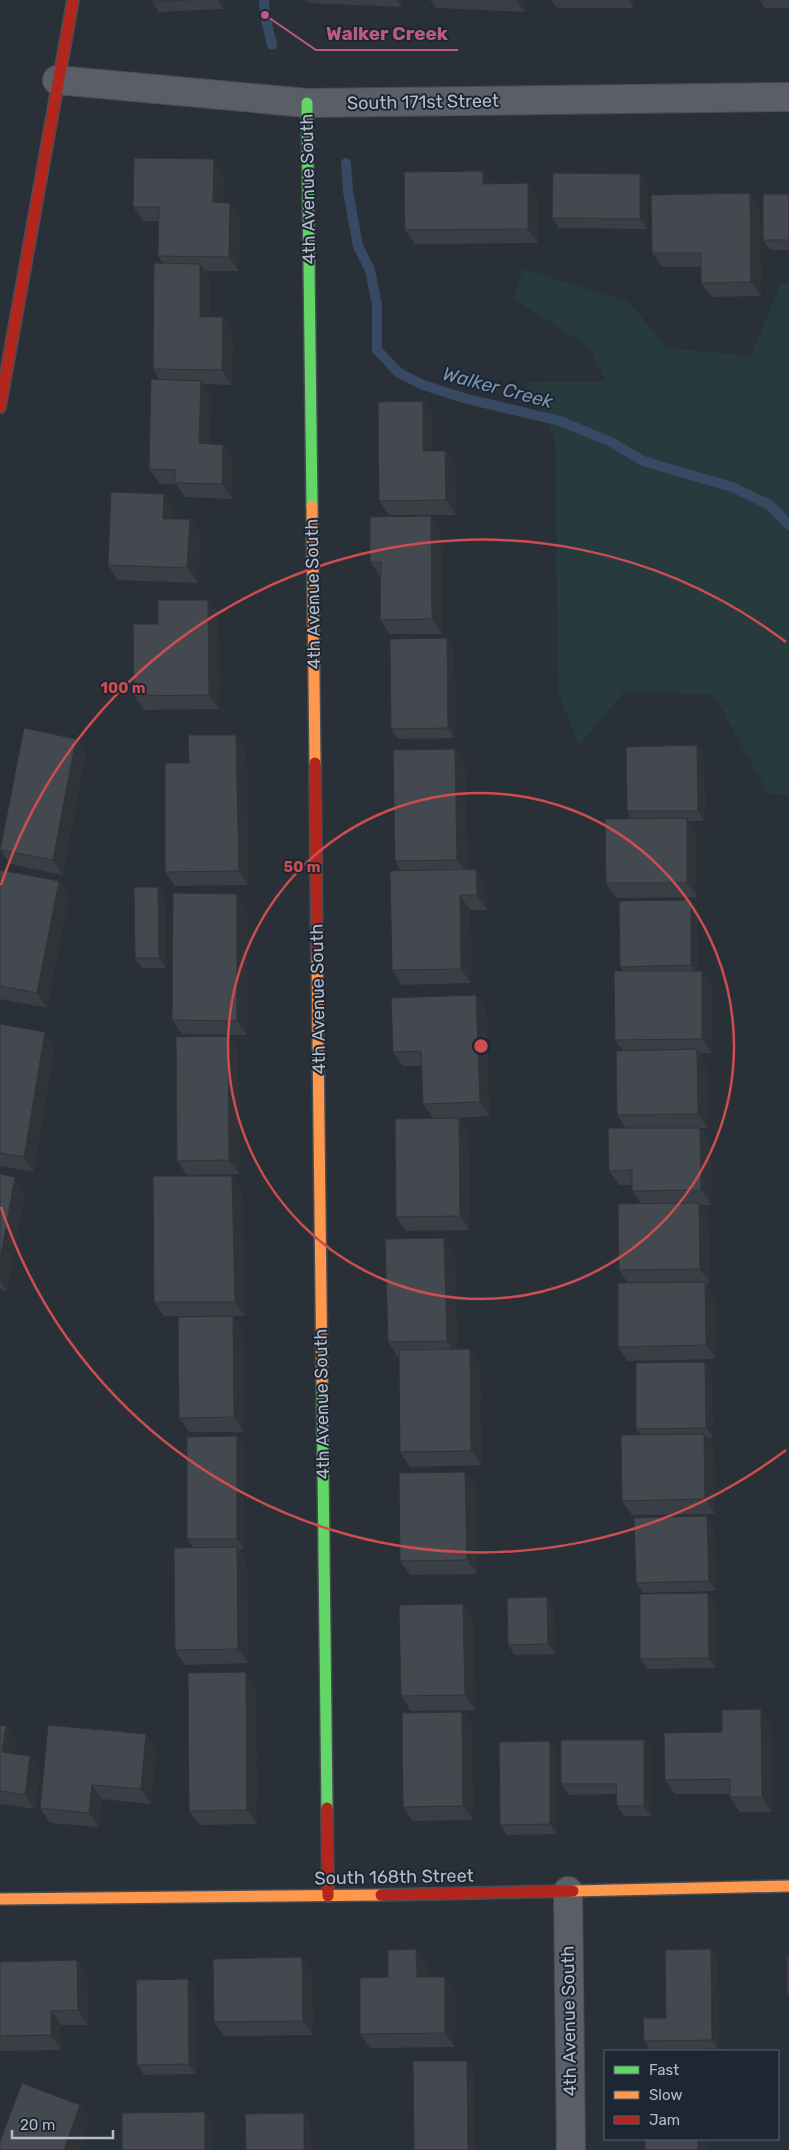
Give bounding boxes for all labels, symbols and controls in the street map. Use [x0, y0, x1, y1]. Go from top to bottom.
callout: Walker Creek [316, 16, 458, 50]
text: Walker Creek [326, 22, 448, 45]
street label: South 171st Street [347, 90, 499, 114]
street label: 4th Avenue South [296, 113, 320, 265]
water label: Walker Creek [440, 362, 556, 413]
street label: 4th Avenue South [301, 518, 325, 670]
text: 100 m [101, 679, 145, 697]
text: 50 m [284, 858, 320, 876]
street label: 4th Avenue South [306, 923, 330, 1075]
centre of rings [472, 1037, 490, 1055]
street label: 4th Avenue South [310, 1328, 334, 1480]
street label: South 168th Street [314, 1865, 474, 1889]
street label: 4th Avenue South [557, 1945, 581, 2097]
legend [604, 2050, 779, 2140]
text: Fast [649, 2061, 679, 2079]
text: Slow [649, 2086, 682, 2104]
scale bar [12, 2108, 114, 2140]
text: Jam [649, 2111, 680, 2129]
text: 20 m [20, 2116, 55, 2134]

